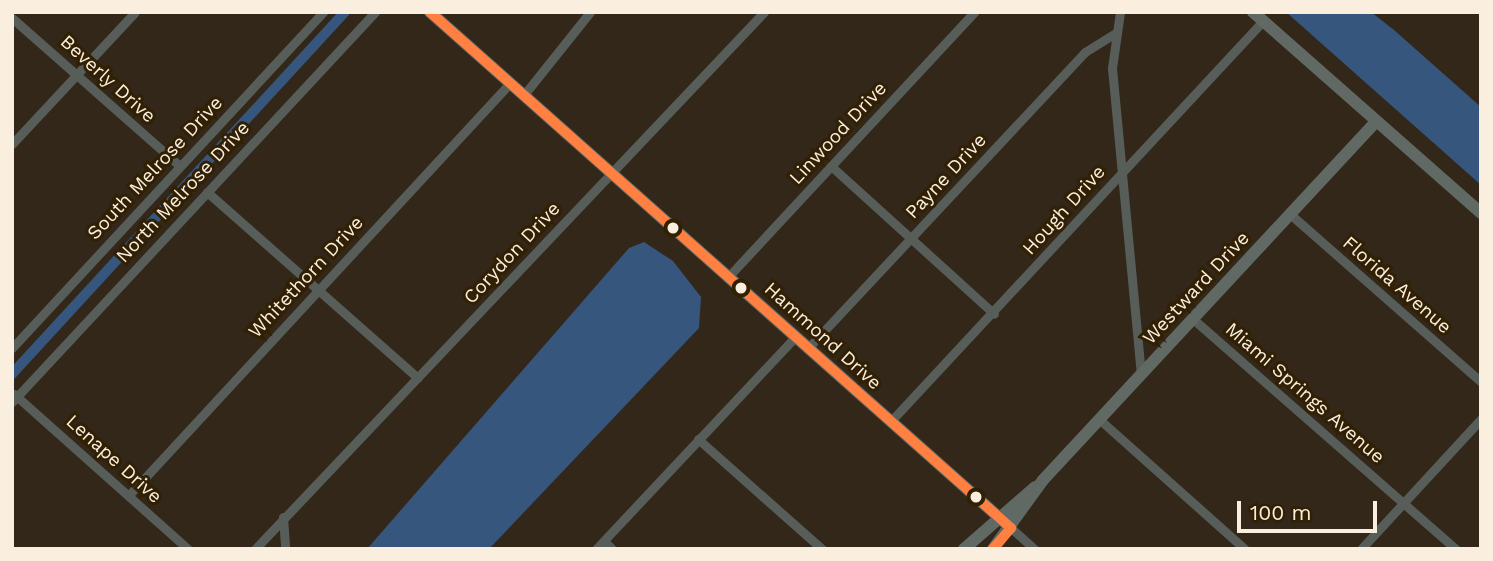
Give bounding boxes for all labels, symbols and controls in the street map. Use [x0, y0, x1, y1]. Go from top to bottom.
street label: Beverly Drive [56, 30, 160, 128]
street label: Linwood Drive [785, 77, 891, 189]
street label: South Melrose Drive [83, 92, 227, 244]
street label: North Melrose Drive [112, 117, 254, 267]
street label: Payne Drive [901, 129, 991, 223]
street label: Hough Drive [1018, 161, 1110, 259]
street label: Corydon Drive [459, 197, 565, 309]
street label: Whitethorn Drive [244, 211, 368, 343]
unlabelled marker [666, 221, 680, 235]
street label: Westward Drive [1138, 227, 1254, 349]
street label: Florida Avenue [1337, 231, 1457, 339]
street label: Hammond Drive [760, 277, 886, 395]
unlabelled marker [734, 281, 748, 295]
street label: Miami Springs Avenue [1221, 317, 1389, 469]
street label: Lenape Drive [61, 410, 167, 508]
scale bar [1241, 488, 1381, 532]
unlabelled marker [969, 490, 983, 504]
text: 100 m [1250, 500, 1312, 525]

